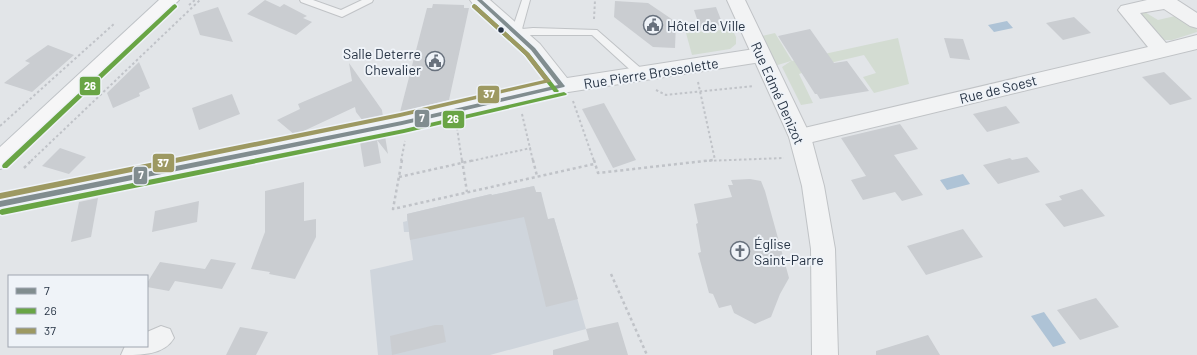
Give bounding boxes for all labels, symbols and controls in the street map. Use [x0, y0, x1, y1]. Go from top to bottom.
public building icon: Hôtel de Ville [642, 14, 664, 36]
place label: Hôtel de Ville [667, 17, 746, 34]
unlabelled marker [496, 25, 506, 35]
street label: Rue Edmé Denizot [748, 39, 808, 147]
place label: Salle Deterre Chevalier [343, 45, 421, 78]
public building icon: Salle Deterre Chevalier [424, 50, 446, 72]
street label: Rue Pierre Brossolette [582, 54, 720, 92]
street label: Rue de Soest [958, 71, 1038, 107]
line badge: 26 [79, 76, 101, 96]
text: 26 [84, 79, 96, 92]
line badge: 37 [477, 85, 500, 104]
text: 37 [483, 87, 495, 100]
line badge: 7 [414, 109, 430, 128]
line badge: 26 [442, 110, 465, 129]
text: 7 [419, 111, 425, 124]
text: 26 [447, 112, 459, 125]
line badge: 37 [152, 153, 175, 173]
text: 37 [157, 156, 169, 169]
line badge: 7 [133, 166, 148, 185]
text: 7 [138, 168, 144, 181]
place label: Église Saint-Parre [754, 235, 824, 268]
church icon: Église Saint-Parre [729, 240, 751, 262]
legend [8, 275, 148, 347]
text: 7 [44, 283, 50, 297]
text: 26 [44, 303, 57, 317]
text: 37 [44, 323, 56, 337]

